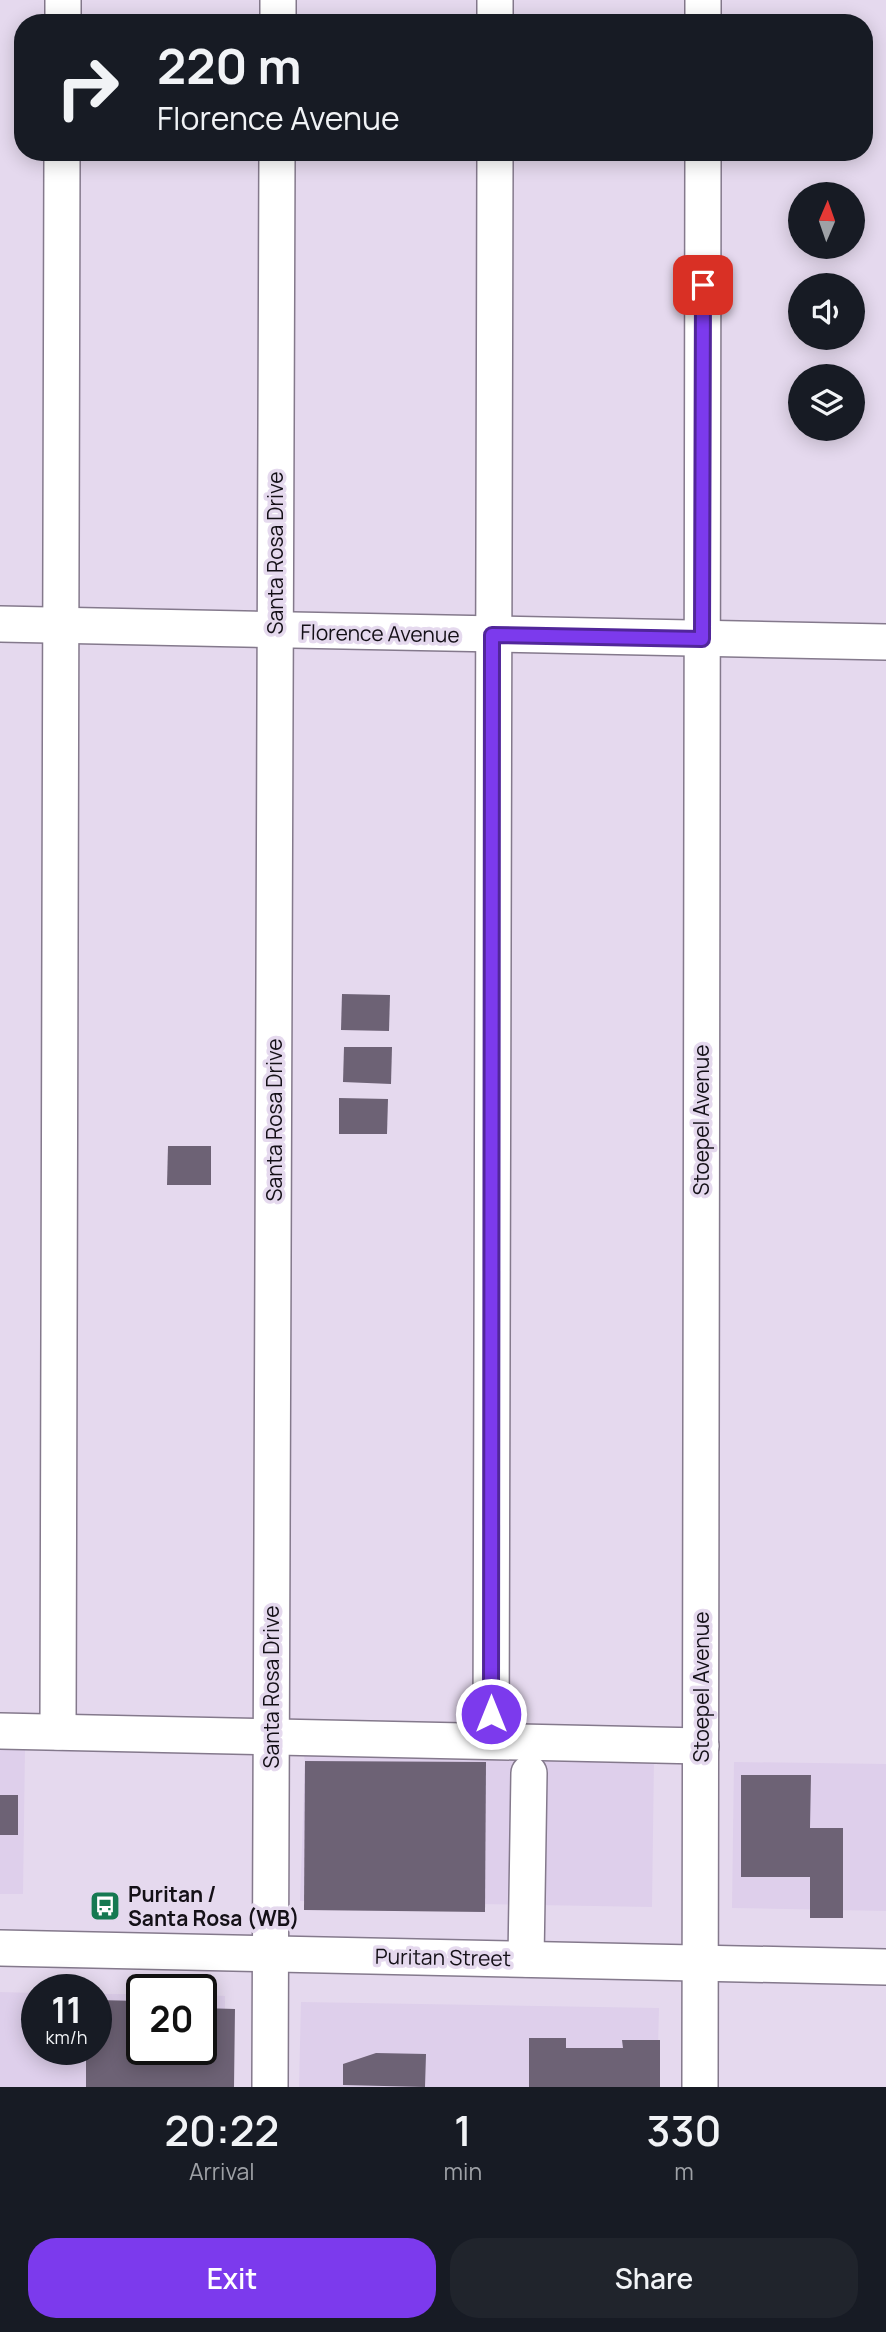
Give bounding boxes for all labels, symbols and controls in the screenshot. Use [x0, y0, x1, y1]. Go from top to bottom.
text: 220 m [157, 32, 301, 99]
icon: right [42, 42, 133, 133]
text: Florence Avenue [157, 96, 400, 140]
north arrow [788, 182, 864, 259]
map controls [788, 182, 865, 441]
pin [673, 255, 733, 315]
icon: arrive [684, 266, 722, 304]
button: sound [788, 273, 865, 350]
button: layers [788, 364, 865, 441]
street label: Santa Rosa Drive [261, 472, 289, 634]
street label: Florence Avenue [300, 618, 460, 648]
street label: Santa Rosa Drive [260, 1039, 288, 1201]
street label: Stoepel Avenue [687, 1044, 715, 1196]
street label: Santa Rosa Drive [257, 1606, 285, 1768]
street label: Stoepel Avenue [687, 1611, 715, 1763]
position arrow [454, 1677, 528, 1751]
place label: Puritan / Santa Rosa (WB) [128, 1880, 299, 1932]
bus stop icon: Puritan / Santa Rosa (WB) [88, 1889, 122, 1923]
street label: Puritan Street [375, 1942, 511, 1972]
speed limit sign: 20 [126, 1974, 217, 2065]
text: 11 [51, 1986, 82, 2034]
text: km/h [46, 2025, 87, 2049]
text: 20:22 [164, 2101, 279, 2159]
text: 1 [454, 2101, 472, 2159]
text: 330 [647, 2101, 722, 2159]
text: Arrival [189, 2155, 255, 2187]
text: min [444, 2155, 482, 2187]
text: m [674, 2155, 694, 2187]
button: Exit [28, 2238, 436, 2318]
button: Share [450, 2238, 858, 2318]

